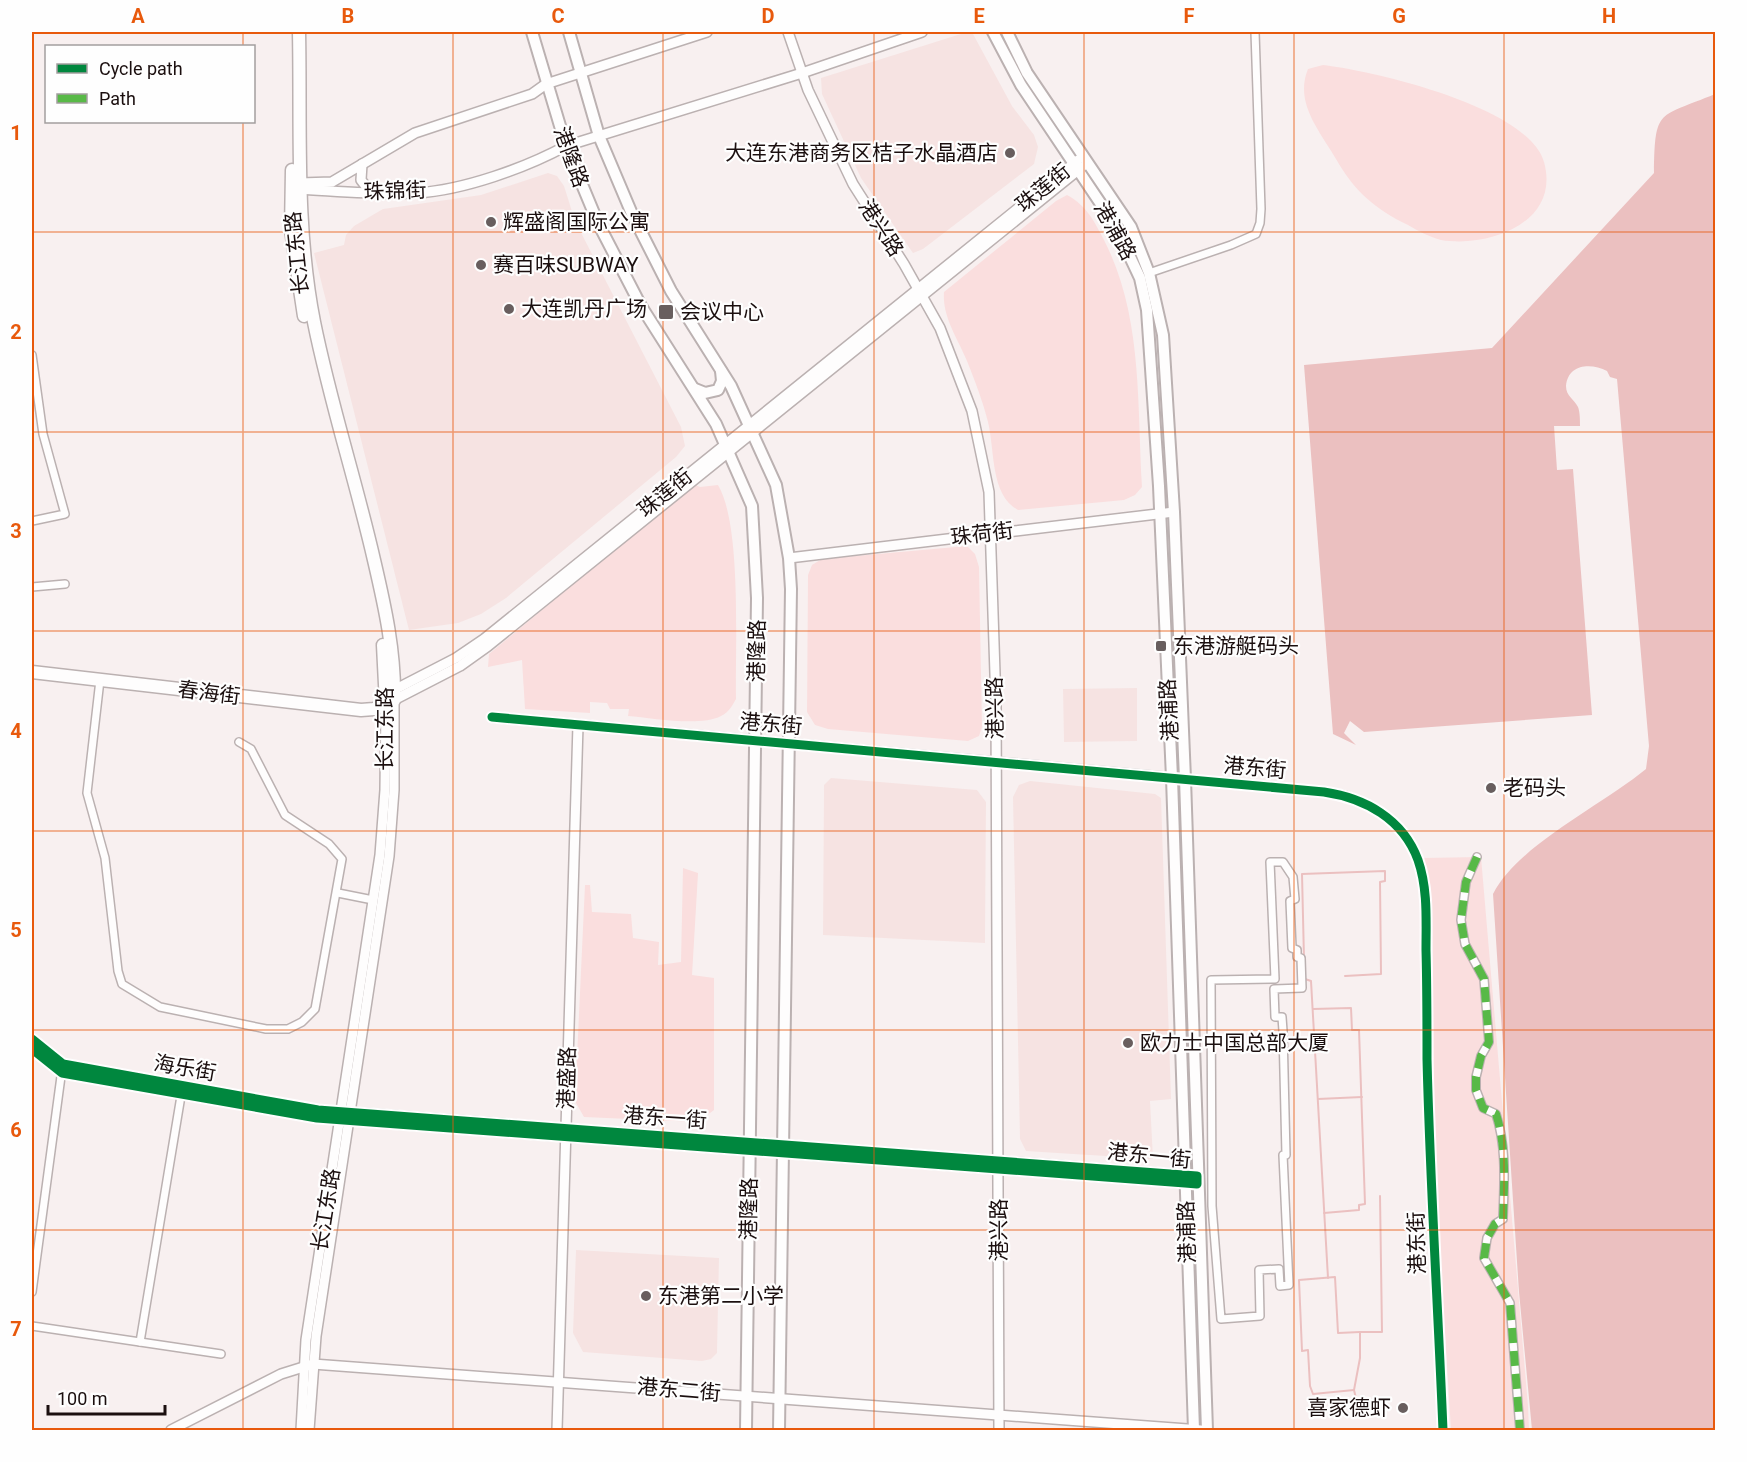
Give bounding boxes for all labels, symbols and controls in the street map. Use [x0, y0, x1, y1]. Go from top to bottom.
text: A [131, 4, 145, 28]
text: B [342, 4, 354, 28]
text: C [551, 4, 565, 28]
text: D [762, 4, 775, 28]
text: E [973, 4, 985, 28]
text: F [1184, 4, 1195, 28]
text: G [1392, 4, 1406, 28]
text: H [1602, 4, 1616, 28]
legend [45, 45, 255, 123]
text: Cycle path [99, 58, 183, 79]
text: Path [99, 88, 136, 109]
text: 1 [10, 121, 22, 145]
street label: 港隆路 [549, 123, 593, 191]
place label: 大连东港商务区桔子水晶酒店 [725, 141, 998, 165]
marker: 大连东港商务区桔子水晶酒店 [1003, 146, 1017, 160]
street label: 珠莲街 [1011, 159, 1075, 217]
street label: 珠锦街 [363, 178, 427, 204]
street label: 港兴路 [854, 195, 908, 261]
street label: 港浦路 [1089, 198, 1141, 264]
street label: 长江东路 [281, 210, 313, 296]
place label: 辉盛阁国际公寓 [503, 210, 650, 234]
marker: 辉盛阁国际公寓 [484, 215, 498, 229]
place label: 赛百味SUBWAY [493, 253, 639, 277]
marker: 赛百味SUBWAY [474, 258, 488, 272]
place label: 大连凯丹广场 [521, 297, 647, 321]
place label: 会议中心 [680, 300, 764, 324]
marker: 大连凯丹广场 [502, 302, 516, 316]
marker: 会议中心 [657, 303, 675, 321]
text: 2 [10, 320, 22, 344]
street label: 珠莲街 [633, 464, 697, 522]
street label: 珠荷街 [949, 518, 1015, 550]
text: 3 [10, 519, 22, 543]
street label: 港隆路 [744, 619, 770, 683]
place label: 东港游艇码头 [1173, 634, 1299, 658]
marker: 东港游艇码头 [1154, 639, 1168, 653]
street label: 港兴路 [982, 676, 1008, 740]
street label: 春海街 [176, 677, 242, 709]
street label: 港浦路 [1155, 678, 1183, 742]
street label: 长江东路 [373, 687, 397, 771]
street label: 港东街 [739, 709, 803, 739]
text: 4 [10, 719, 22, 743]
street label: 港东街 [1223, 753, 1287, 783]
place label: 老码头 [1503, 776, 1566, 800]
marker: 老码头 [1484, 781, 1498, 795]
text: 5 [10, 918, 22, 942]
place label: 欧力士中国总部大厦 [1140, 1031, 1329, 1055]
marker: 欧力士中国总部大厦 [1121, 1036, 1135, 1050]
street label: 港盛路 [554, 1046, 580, 1110]
street label: 海乐街 [152, 1051, 218, 1085]
street label: 港东一街 [622, 1103, 708, 1133]
text: 6 [10, 1118, 22, 1142]
street label: 港东一街 [1106, 1140, 1192, 1172]
street label: 长江东路 [308, 1167, 344, 1253]
street label: 港隆路 [736, 1177, 762, 1241]
street label: 港兴路 [987, 1199, 1011, 1262]
street label: 港浦路 [1174, 1200, 1200, 1264]
street label: 港东街 [1404, 1211, 1430, 1275]
place label: 东港第二小学 [658, 1284, 784, 1308]
marker: 东港第二小学 [639, 1289, 653, 1303]
text: 7 [10, 1317, 22, 1341]
street label: 港东二街 [636, 1374, 722, 1406]
scale bar [48, 1378, 165, 1416]
text: 100 m [57, 1388, 108, 1409]
place label: 喜家德虾 [1307, 1396, 1391, 1420]
marker: 喜家德虾 [1396, 1401, 1410, 1415]

